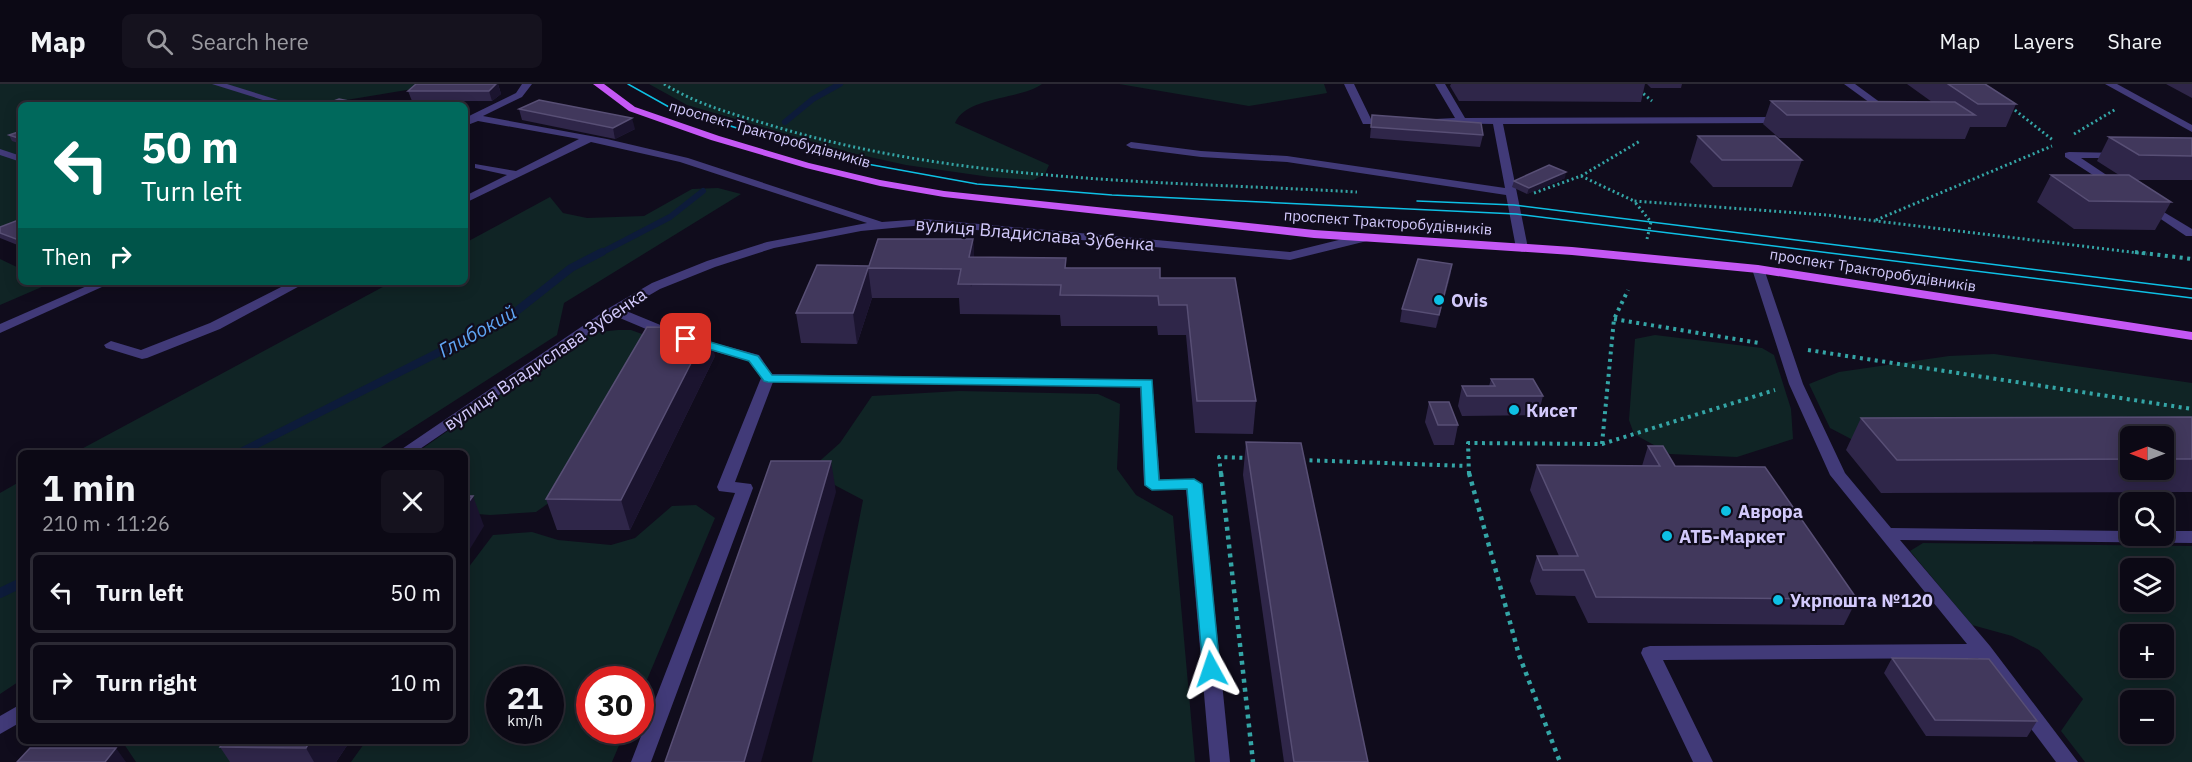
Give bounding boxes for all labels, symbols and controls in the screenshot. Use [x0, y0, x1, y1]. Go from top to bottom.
search box [122, 14, 542, 68]
text: Map [30, 23, 86, 60]
icon: search [143, 25, 176, 58]
text: Search here [191, 27, 309, 56]
text: Map [1940, 27, 1980, 55]
text: Layers [2013, 27, 2075, 55]
text: Share [2108, 27, 2162, 55]
street label: проспект Тракторобудівників [667, 96, 873, 172]
text: 50 m [141, 120, 239, 175]
icon: left [42, 126, 120, 204]
text: Turn left [141, 173, 242, 208]
street label: проспект Тракторобудівників [1283, 205, 1493, 239]
street label: вулиця Владислава Зубенка [915, 212, 1156, 256]
icon: right [104, 240, 137, 273]
text: Then [42, 242, 92, 271]
street label: проспект Тракторобудівників [1768, 244, 1978, 296]
street label: вулиця Владислава Зубенка [439, 282, 651, 436]
place label: Ovis [1451, 289, 1488, 312]
marker: Ovis [1432, 293, 1446, 307]
water label: Глибокий [433, 298, 521, 364]
pin [660, 313, 711, 364]
icon: arrive [669, 322, 702, 355]
place label: Кисет [1526, 399, 1577, 422]
marker: Кисет [1507, 403, 1521, 417]
north arrow [2120, 426, 2174, 480]
map controls [2120, 426, 2174, 744]
text: 1 min [42, 464, 136, 511]
button: close [381, 470, 444, 533]
button: search [2120, 492, 2174, 546]
place label: Аврора [1738, 500, 1803, 523]
marker: Аврора [1719, 504, 1733, 518]
text: 210 m · 11:26 [42, 510, 170, 537]
place label: АТБ-Маркет [1679, 525, 1785, 548]
marker: АТБ-Маркет [1660, 529, 1674, 543]
button: layers [2120, 558, 2174, 612]
icon: left [45, 576, 78, 609]
text: Turn left [96, 578, 184, 607]
text: 50 m [390, 578, 441, 607]
place label: Укрпошта №120 [1790, 589, 1933, 612]
marker: Укрпошта №120 [1771, 593, 1785, 607]
button: + [2120, 624, 2174, 678]
position arrow [1179, 637, 1243, 701]
icon: right [45, 666, 78, 699]
speed limit sign: 30 [576, 666, 654, 744]
text: Turn right [96, 668, 197, 697]
text: 10 m [390, 668, 441, 697]
text: 21 [507, 678, 543, 717]
button: − [2120, 690, 2174, 744]
text: km/h [507, 711, 543, 730]

